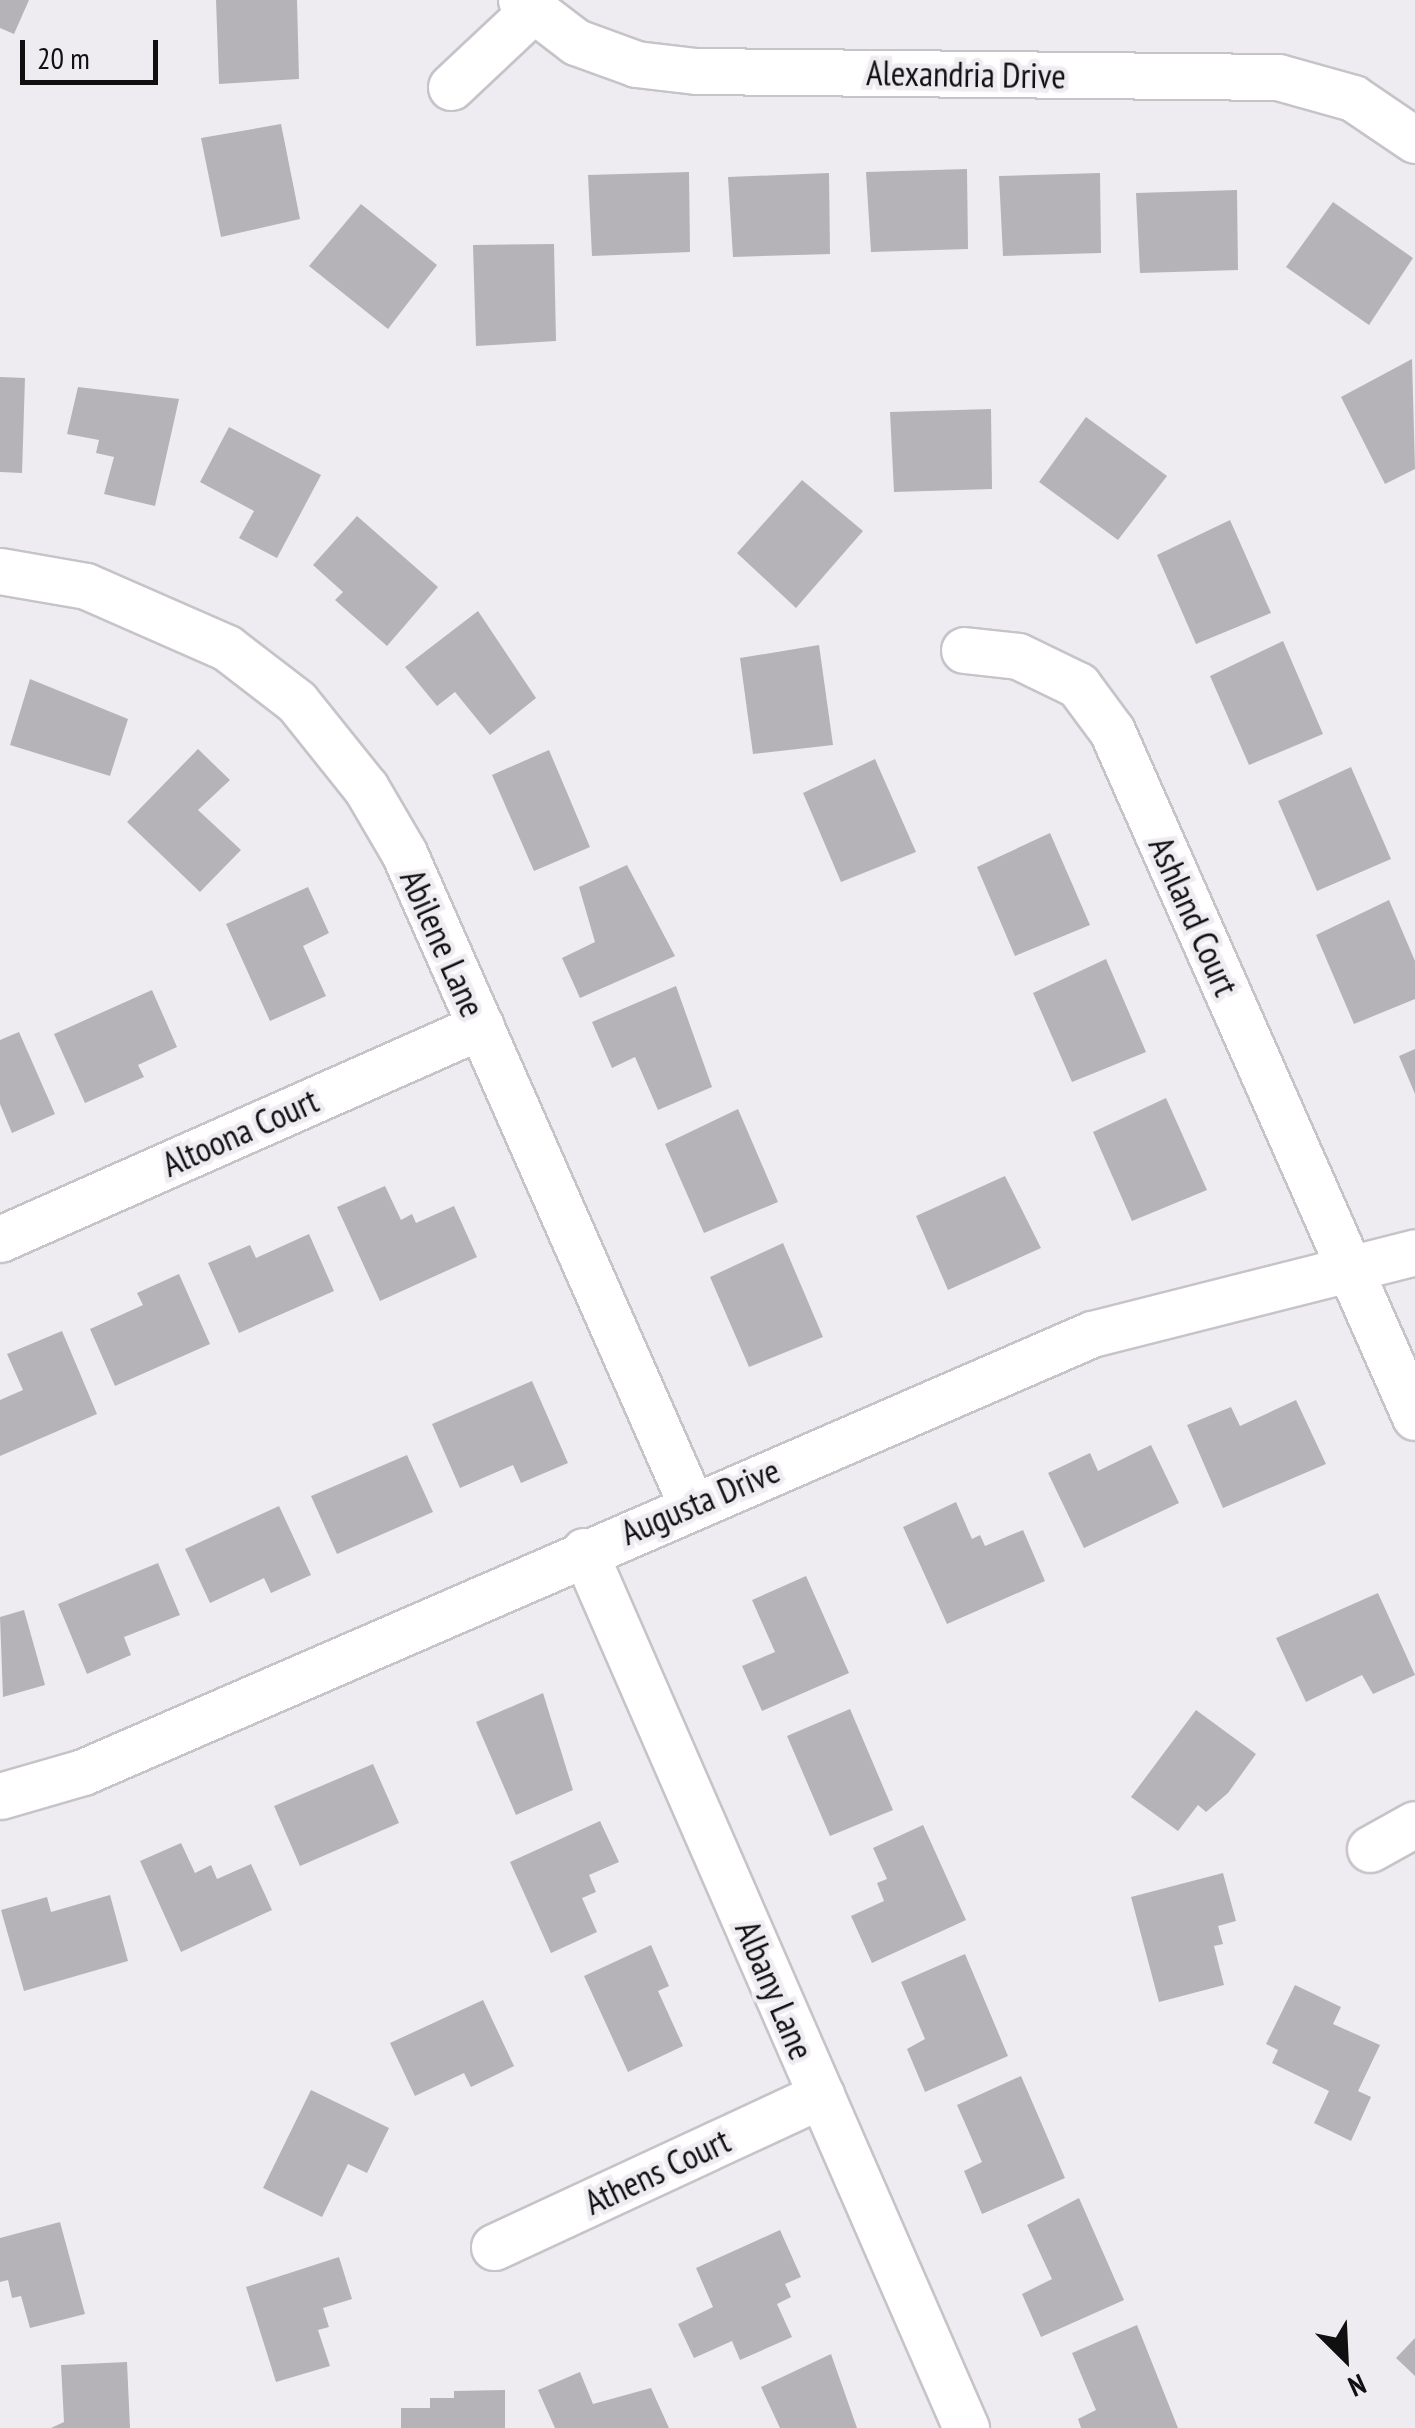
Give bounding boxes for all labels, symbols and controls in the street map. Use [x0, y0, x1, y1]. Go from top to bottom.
scale bar [25, 20, 162, 82]
text: 20 m [37, 38, 90, 77]
street label: Alexandria Drive [866, 51, 1066, 97]
street label: Ashland Court [1140, 830, 1248, 1002]
street label: Abilene Lane [392, 863, 494, 1023]
street label: Altoona Court [155, 1079, 325, 1185]
street label: Augusta Drive [614, 1449, 786, 1553]
street label: Albany Lane [727, 1914, 823, 2066]
street label: Athens Court [578, 2119, 736, 2223]
north arrow [1295, 2308, 1395, 2408]
text: N [1343, 2366, 1372, 2406]

